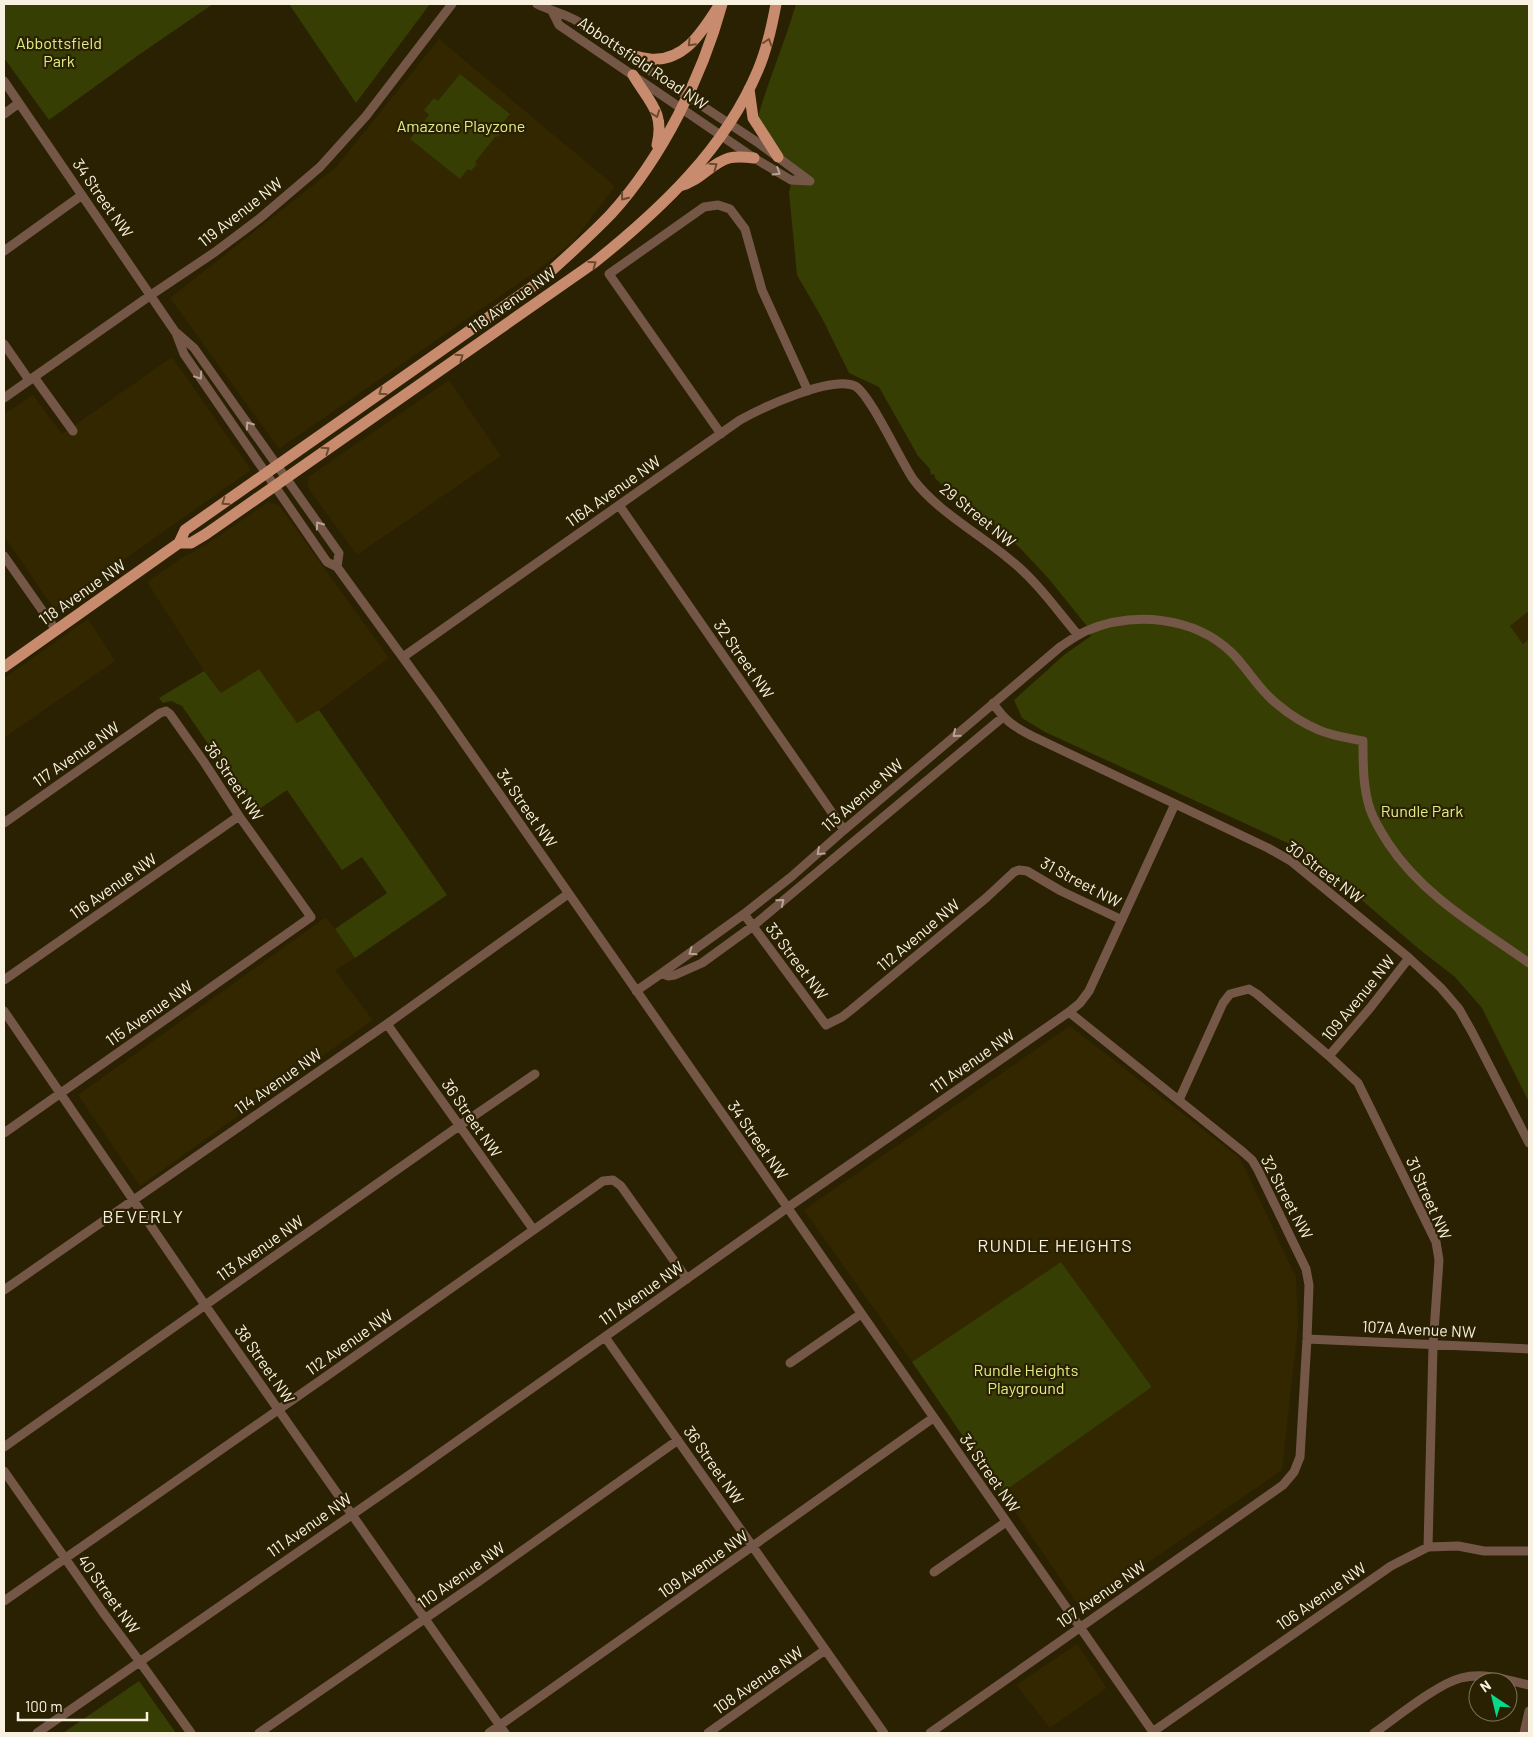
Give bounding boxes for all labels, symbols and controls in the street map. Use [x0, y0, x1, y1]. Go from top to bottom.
street label: Abbottsfield Road NW [575, 12, 712, 113]
park label: Abbottsfield Park [16, 33, 102, 70]
one-way arrow [688, 37, 697, 46]
one-way arrow [762, 38, 772, 47]
one-way arrow [650, 109, 660, 118]
park label: Amazone Playzone [397, 116, 525, 135]
street label: 34 Street NW [69, 155, 138, 241]
one-way arrow [708, 163, 718, 172]
one-way arrow [772, 166, 781, 176]
street label: 119 Avenue NW [194, 173, 286, 250]
one-way arrow [621, 192, 630, 201]
one-way arrow [587, 261, 597, 270]
street label: 118 Avenue NW [465, 263, 559, 337]
one-way arrow [454, 354, 464, 363]
one-way arrow [193, 370, 202, 379]
one-way arrow [379, 386, 388, 394]
one-way arrow [246, 421, 255, 430]
one-way arrow [320, 447, 330, 456]
street label: 116A Avenue NW [562, 451, 664, 530]
street label: 29 Street NW [937, 478, 1020, 551]
one-way arrow [221, 496, 231, 505]
one-way arrow [316, 521, 325, 530]
street label: 118 Avenue NW [35, 555, 129, 629]
street label: 32 Street NW [710, 616, 779, 702]
street label: 117 Avenue NW [29, 717, 123, 790]
one-way arrow [953, 729, 962, 738]
street label: 36 Street NW [201, 738, 268, 824]
street label: 113 Avenue NW [817, 754, 906, 835]
street label: 34 Street NW [493, 765, 562, 851]
park label: Rundle Park [1381, 801, 1463, 820]
street label: 30 Street NW [1283, 836, 1368, 907]
one-way arrow [816, 846, 825, 855]
street label: 116 Avenue NW [66, 849, 160, 923]
street label: 31 Street NW [1038, 852, 1125, 911]
street label: 112 Avenue NW [873, 895, 963, 975]
one-way arrow [776, 899, 785, 908]
street label: 33 Street NW [762, 918, 833, 1003]
one-way arrow [688, 946, 698, 955]
street label: 109 Avenue NW [1317, 951, 1398, 1045]
street label: 115 Avenue NW [102, 976, 196, 1050]
street label: 111 Avenue NW [926, 1024, 1018, 1097]
street label: 114 Avenue NW [230, 1044, 325, 1118]
street label: 36 Street NW [438, 1075, 506, 1161]
street label: 34 Street NW [724, 1097, 793, 1183]
street label: 32 Street NW [1258, 1152, 1317, 1242]
street label: 31 Street NW [1403, 1153, 1456, 1242]
district label: BEVERLY [102, 1205, 184, 1227]
street label: 113 Avenue NW [213, 1211, 307, 1285]
district label: RUNDLE HEIGHTS [977, 1234, 1133, 1256]
street label: 111 Avenue NW [595, 1256, 687, 1329]
street label: 112 Avenue NW [302, 1305, 396, 1379]
street label: 107A Avenue NW [1362, 1316, 1476, 1341]
street label: 38 Street NW [231, 1321, 299, 1407]
park label: Rundle Heights Playground [974, 1360, 1078, 1397]
street label: 36 Street NW [680, 1422, 748, 1508]
street label: 34 Street NW [956, 1430, 1025, 1516]
street label: 111 Avenue NW [263, 1488, 355, 1561]
street label: 109 Avenue NW [654, 1526, 751, 1602]
street label: 110 Avenue NW [413, 1537, 508, 1612]
street label: 40 Street NW [74, 1551, 144, 1637]
street label: 107 Avenue NW [1053, 1556, 1149, 1631]
street label: 106 Avenue NW [1272, 1558, 1369, 1633]
street label: 108 Avenue NW [709, 1642, 806, 1718]
north arrow [1468, 1672, 1518, 1722]
text: N [1477, 1676, 1494, 1696]
scale bar [18, 1690, 146, 1722]
text: 100 m [25, 1697, 63, 1715]

